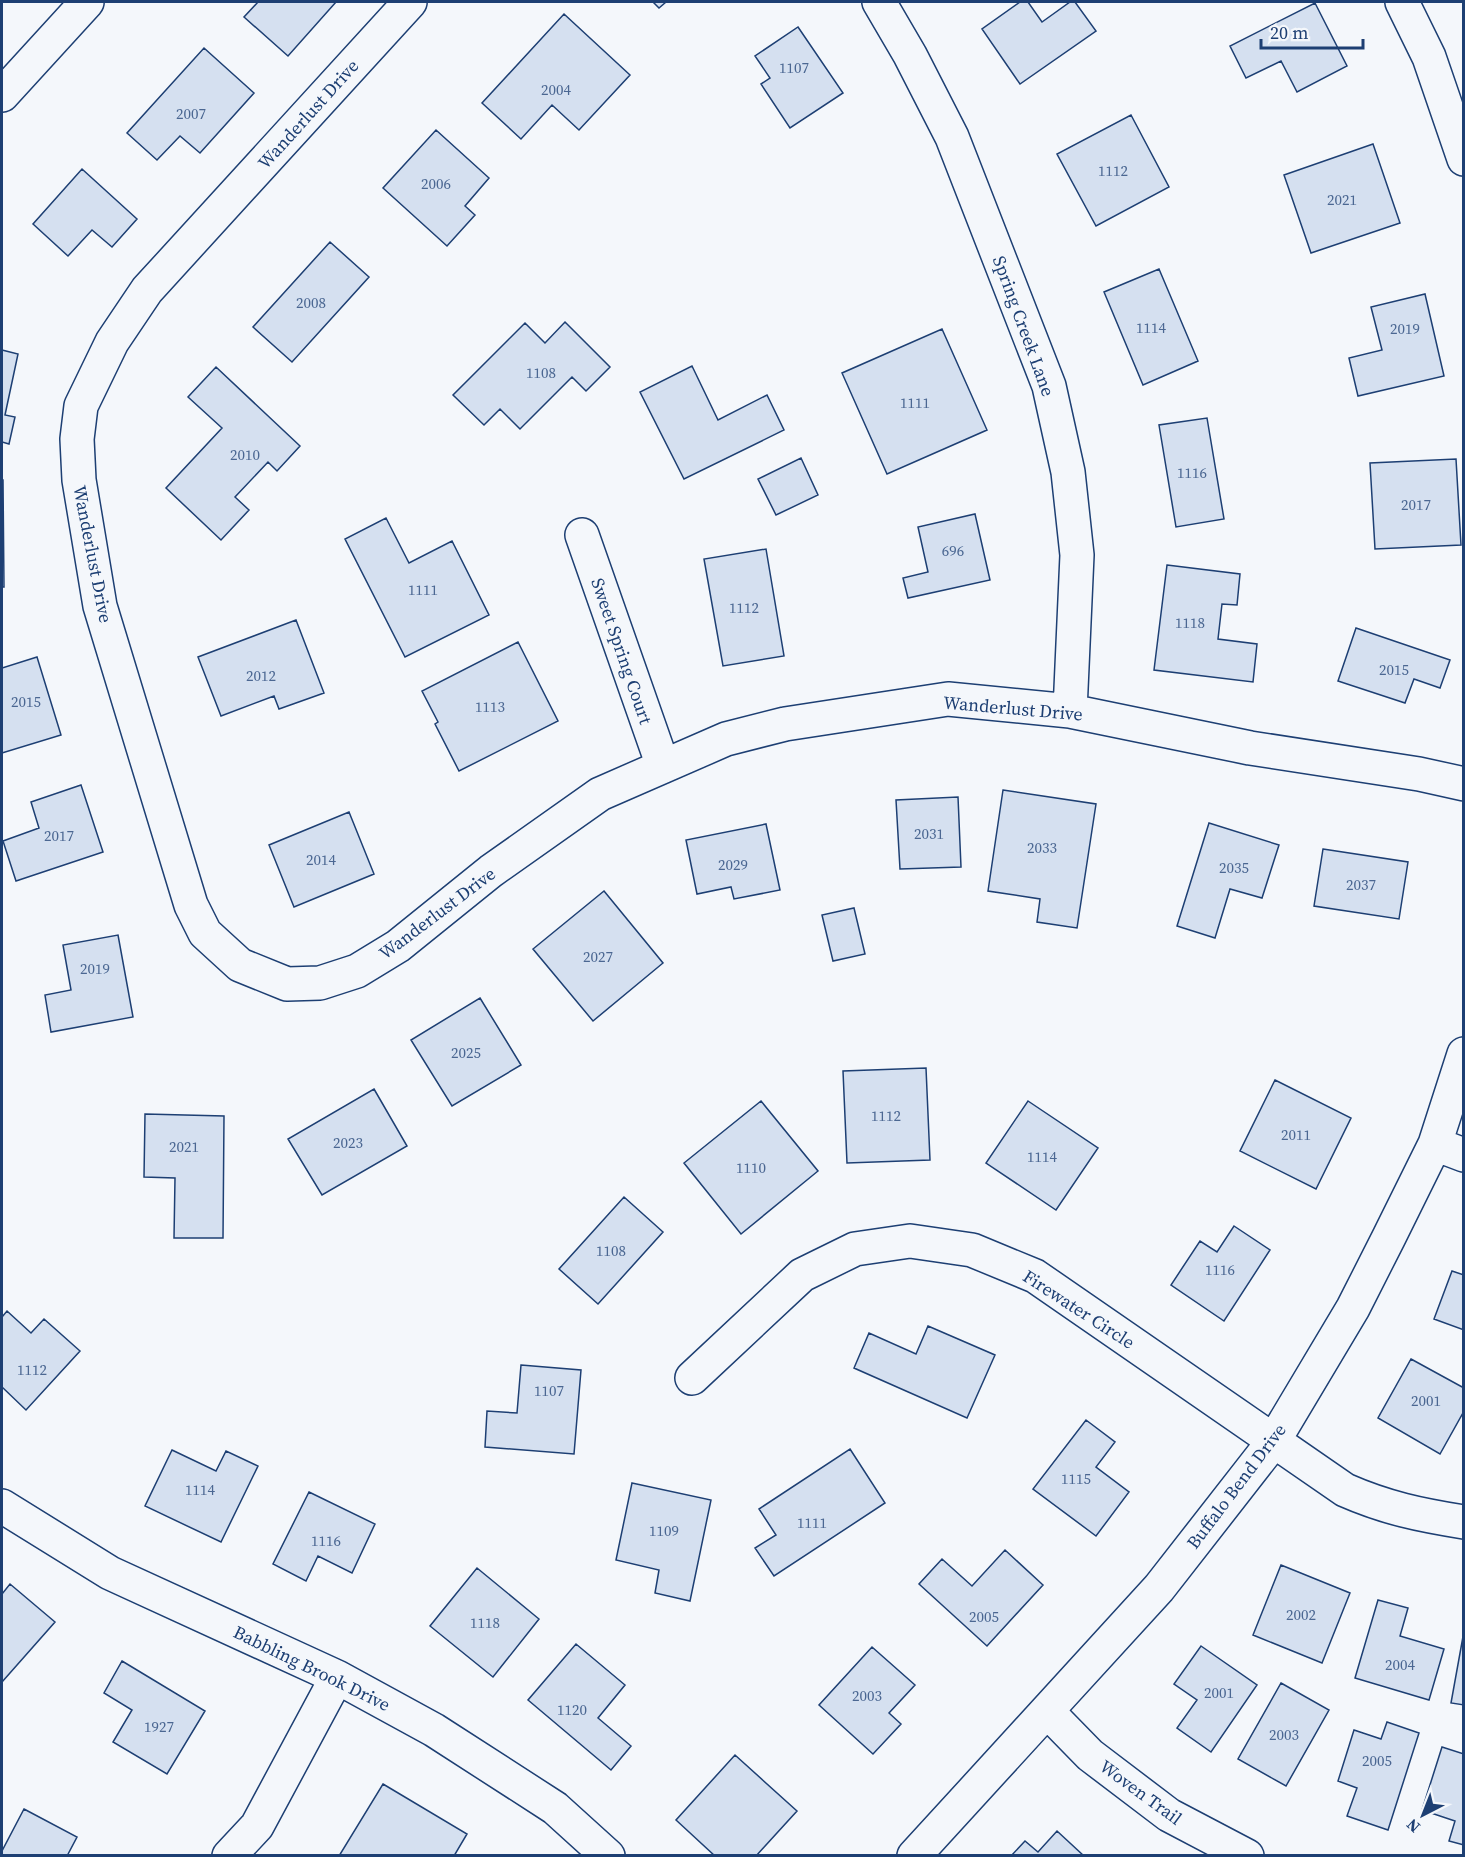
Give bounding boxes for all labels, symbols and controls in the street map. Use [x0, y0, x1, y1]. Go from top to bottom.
scale bar [1261, 12, 1363, 50]
text: 20 m [1270, 20, 1308, 45]
street label: Wanderlust Drive [252, 54, 364, 174]
house number: 1107 [779, 57, 809, 78]
house number: 2004 [541, 79, 571, 100]
house number: 2007 [176, 103, 206, 124]
house number: 1112 [1098, 160, 1128, 181]
house number: 2006 [421, 173, 451, 194]
house number: 2021 [1327, 189, 1357, 210]
street label: Spring Creek Lane [987, 252, 1061, 400]
house number: 2008 [296, 292, 326, 313]
house number: 1114 [1136, 317, 1166, 338]
house number: 2019 [1390, 318, 1420, 339]
house number: 1108 [526, 362, 556, 383]
house number: 1111 [900, 392, 930, 413]
house number: 2010 [230, 444, 260, 465]
house number: 1116 [1177, 462, 1207, 483]
street label: Wanderlust Drive [67, 483, 119, 625]
house number: 2017 [1401, 494, 1431, 515]
house number: 696 [942, 540, 964, 561]
street label: Sweet Spring Court [585, 575, 659, 728]
house number: 1111 [408, 579, 438, 600]
house number: 1112 [729, 597, 759, 618]
house number: 1118 [1175, 612, 1205, 633]
house number: 2015 [1379, 659, 1409, 680]
house number: 2012 [246, 665, 276, 686]
street label: Wanderlust Drive [942, 689, 1084, 727]
house number: 2015 [11, 691, 41, 712]
house number: 1113 [475, 696, 505, 717]
house number: 2031 [914, 823, 944, 844]
house number: 2017 [44, 825, 74, 846]
house number: 2033 [1027, 837, 1057, 858]
house number: 2014 [306, 849, 336, 870]
house number: 2029 [718, 854, 748, 875]
house number: 2035 [1219, 857, 1249, 878]
street label: Wanderlust Drive [374, 861, 500, 965]
house number: 2037 [1346, 874, 1376, 895]
house number: 2027 [583, 946, 613, 967]
house number: 2019 [80, 958, 110, 979]
house number: 2025 [451, 1042, 481, 1063]
house number: 1112 [871, 1105, 901, 1126]
house number: 2011 [1281, 1124, 1311, 1145]
house number: 2023 [333, 1132, 363, 1153]
house number: 2021 [169, 1136, 199, 1157]
house number: 1114 [1027, 1146, 1057, 1167]
house number: 1110 [736, 1157, 766, 1178]
house number: 1108 [596, 1240, 626, 1261]
house number: 1116 [1205, 1259, 1235, 1280]
street label: Firewater Circle [1018, 1263, 1140, 1355]
house number: 1112 [17, 1359, 47, 1380]
house number: 1107 [534, 1380, 564, 1401]
house number: 2001 [1411, 1390, 1441, 1411]
street label: Buffalo Bend Drive [1181, 1418, 1291, 1554]
house number: 1115 [1061, 1468, 1091, 1489]
house number: 1114 [185, 1479, 215, 1500]
house number: 1111 [797, 1512, 827, 1533]
house number: 1109 [649, 1520, 679, 1541]
house number: 1116 [311, 1530, 341, 1551]
house number: 2002 [1286, 1604, 1316, 1625]
house number: 2005 [969, 1606, 999, 1627]
house number: 1118 [470, 1612, 500, 1633]
street label: Babbling Brook Drive [229, 1619, 395, 1717]
house number: 2004 [1385, 1654, 1415, 1675]
house number: 2001 [1204, 1682, 1234, 1703]
house number: 2003 [852, 1685, 882, 1706]
house number: 1120 [557, 1699, 587, 1720]
house number: 1927 [144, 1716, 174, 1737]
house number: 2003 [1269, 1724, 1299, 1745]
house number: 2005 [1362, 1750, 1392, 1771]
street label: Woven Trail [1095, 1754, 1187, 1830]
north arrow [1393, 1785, 1453, 1845]
text: N [1401, 1814, 1425, 1838]

